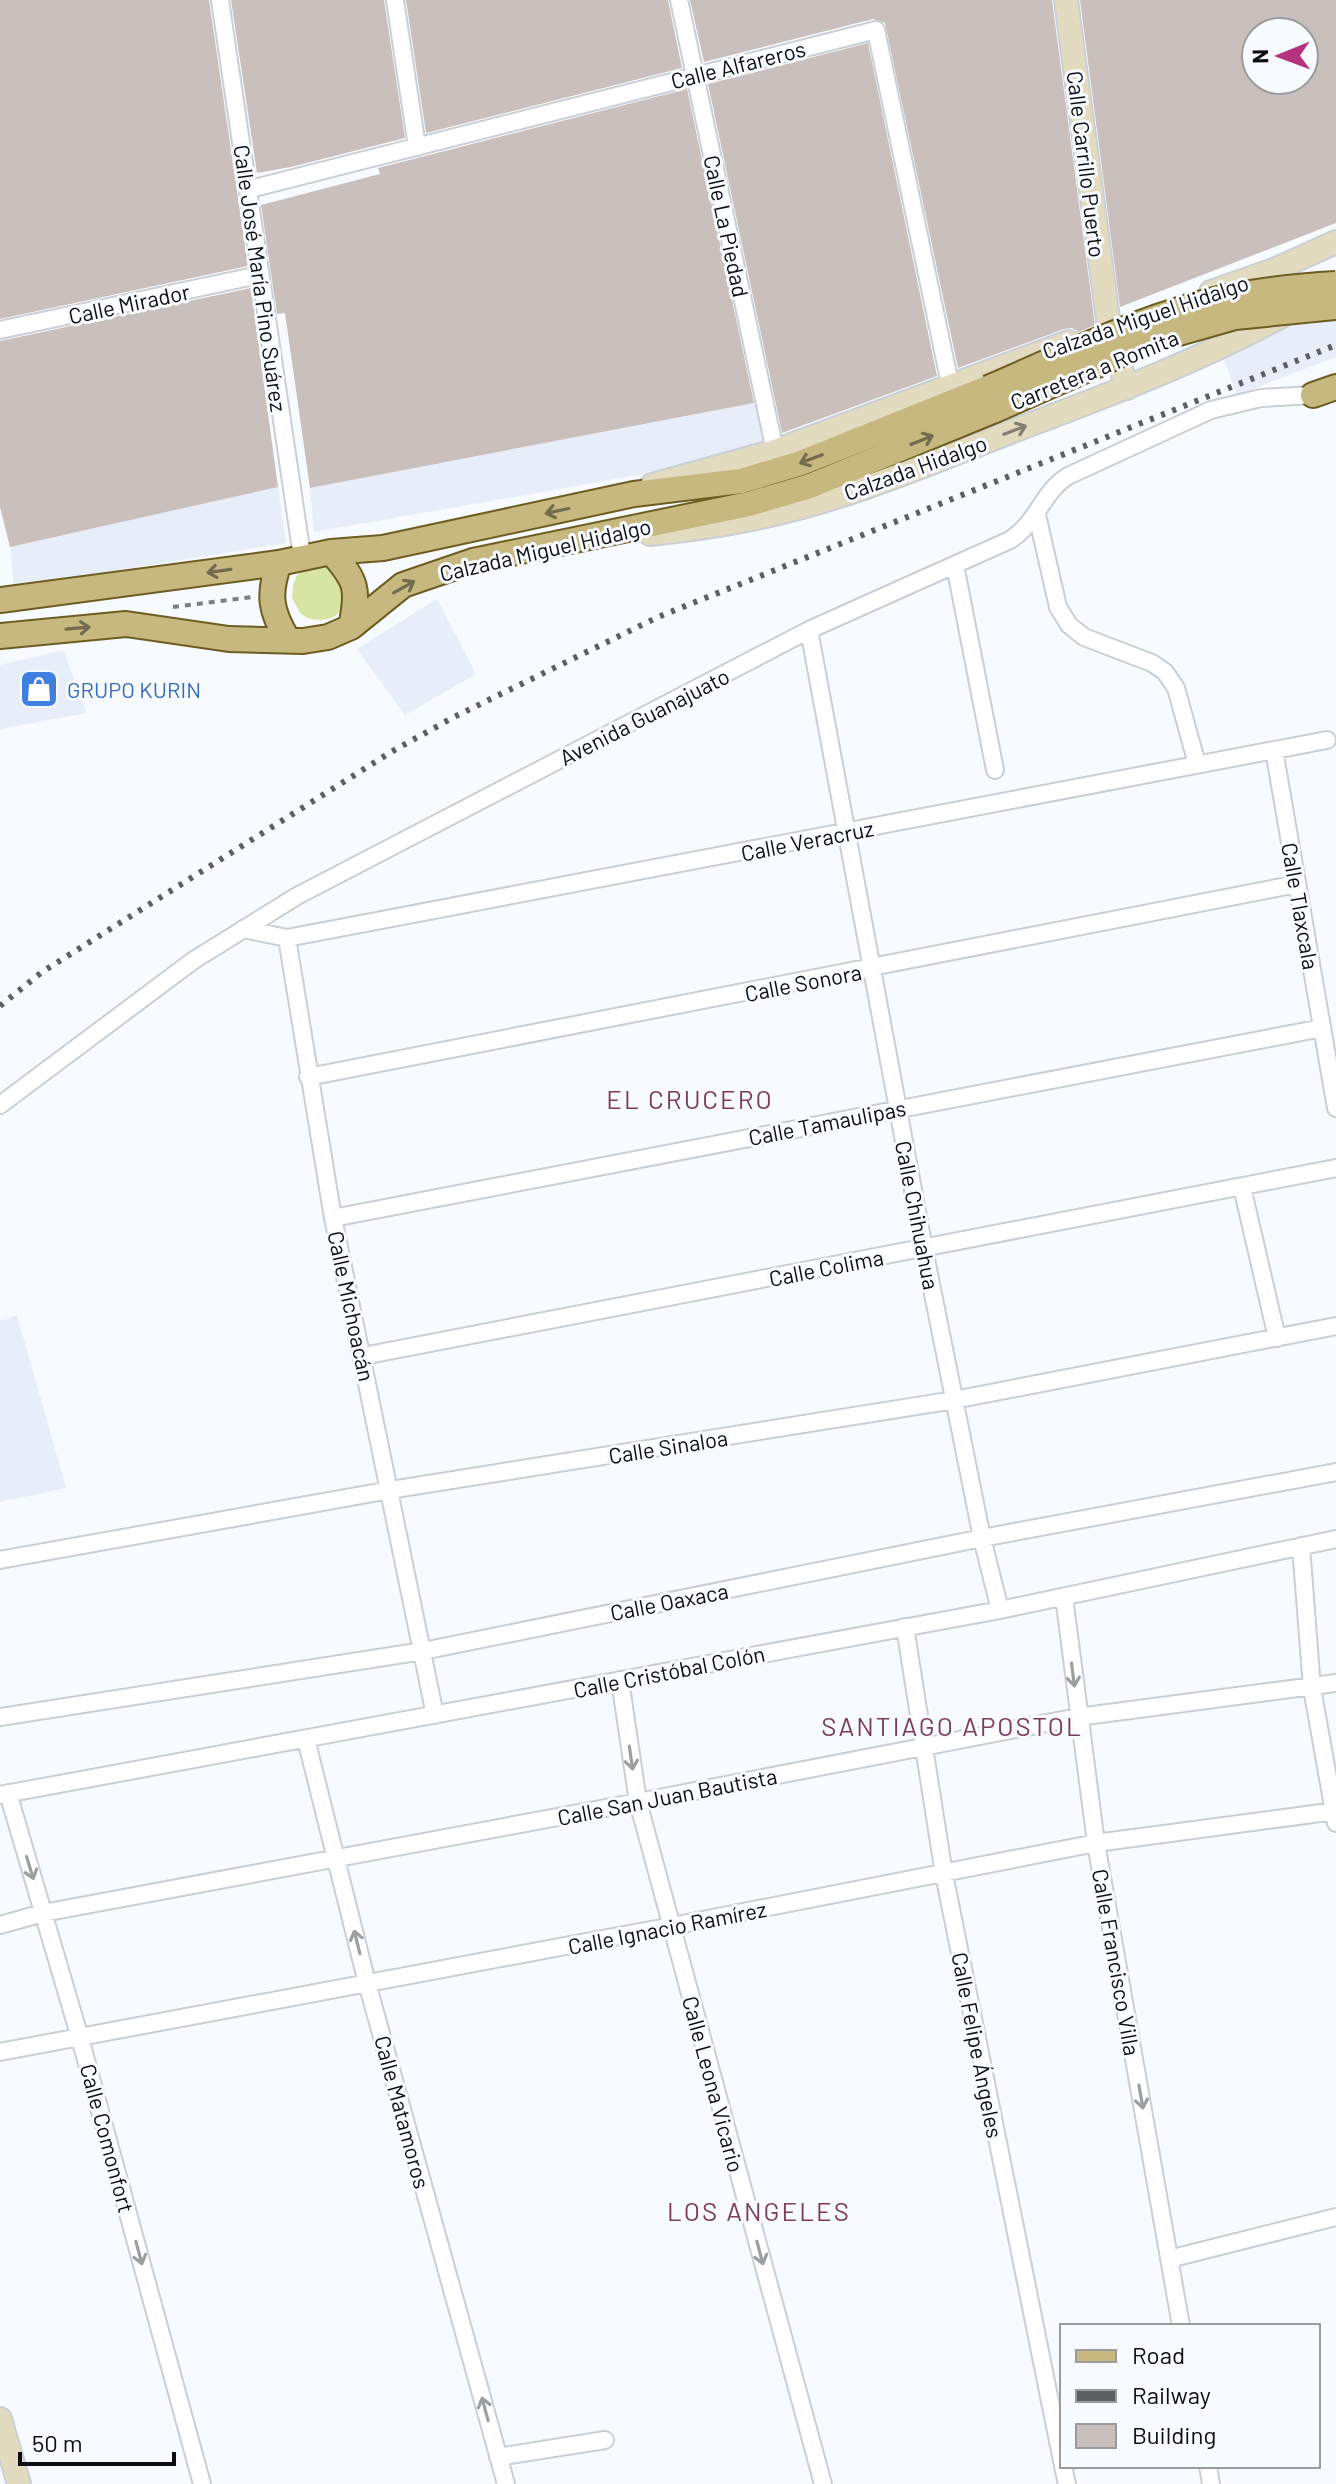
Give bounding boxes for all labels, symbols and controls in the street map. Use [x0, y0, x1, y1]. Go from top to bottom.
north arrow [1240, 16, 1320, 96]
street label: Calle Alfareros [668, 35, 808, 93]
text: N [1246, 49, 1272, 64]
street label: Calle Carrillo Puerto [1063, 69, 1111, 259]
street label: Calle José María Pino Suárez [229, 143, 293, 413]
street label: Calle La Piedad [699, 153, 755, 299]
street label: Calzada Miguel Hidalgo [1038, 268, 1252, 364]
street label: Calle Mirador [66, 277, 192, 329]
street label: Carretera a Romita [1006, 323, 1182, 415]
one-way arrow [1002, 422, 1027, 436]
street label: Calzada Hidalgo [840, 429, 990, 505]
one-way arrow [909, 432, 934, 447]
one-way arrow [799, 453, 824, 467]
one-way arrow [545, 504, 571, 519]
street label: Calzada Miguel Hidalgo [437, 512, 653, 586]
one-way arrow [206, 563, 233, 578]
one-way arrow [392, 579, 415, 595]
one-way arrow [64, 620, 91, 635]
street label: Avenida Guanajuato [555, 662, 733, 770]
shop icon: GRUPO KURIN [18, 668, 60, 710]
place label: GRUPO KURIN [67, 676, 201, 702]
street label: Calle Veracruz [738, 814, 876, 866]
street label: Calle Tlaxcala [1277, 840, 1325, 972]
street label: Calle Sonora [742, 958, 864, 1006]
district label: EL CRUCERO [606, 1083, 774, 1114]
street label: Calle Tamaulipas [746, 1094, 908, 1150]
street label: Calle Chihuahua [891, 1138, 945, 1292]
street label: Calle Michoacán [323, 1228, 381, 1384]
street label: Calle Colima [767, 1243, 885, 1291]
street label: Calle Sinaloa [606, 1424, 730, 1468]
street label: Calle Oaxaca [608, 1577, 730, 1625]
street label: Calle Cristóbal Colón [571, 1640, 767, 1702]
one-way arrow [1066, 1661, 1081, 1688]
district label: SANTIAGO APOSTOL [821, 1710, 1083, 1741]
one-way arrow [624, 1744, 639, 1770]
street label: Calle San Juan Bautista [555, 1762, 779, 1830]
one-way arrow [24, 1855, 38, 1880]
street label: Calle Francisco Villa [1088, 1867, 1146, 2057]
street label: Calle Ignacio Ramírez [566, 1895, 768, 1959]
one-way arrow [349, 1930, 364, 1956]
street label: Calle Felipe Ángeles [947, 1950, 1009, 2140]
street label: Calle Leona Vicario [678, 1993, 750, 2175]
street label: Calle Matamoros [370, 2033, 436, 2191]
street label: Calle Comonfort [76, 2061, 140, 2215]
one-way arrow [1134, 2084, 1149, 2109]
district label: LOS ANGELES [667, 2195, 851, 2226]
one-way arrow [132, 2239, 147, 2265]
one-way arrow [754, 2239, 769, 2265]
legend [1060, 2324, 1320, 2468]
text: Road [1132, 2340, 1185, 2369]
text: Railway [1132, 2380, 1211, 2409]
one-way arrow [477, 2396, 492, 2422]
scale bar [20, 2416, 174, 2466]
text: Building [1132, 2420, 1216, 2449]
text: 50 m [32, 2428, 83, 2457]

